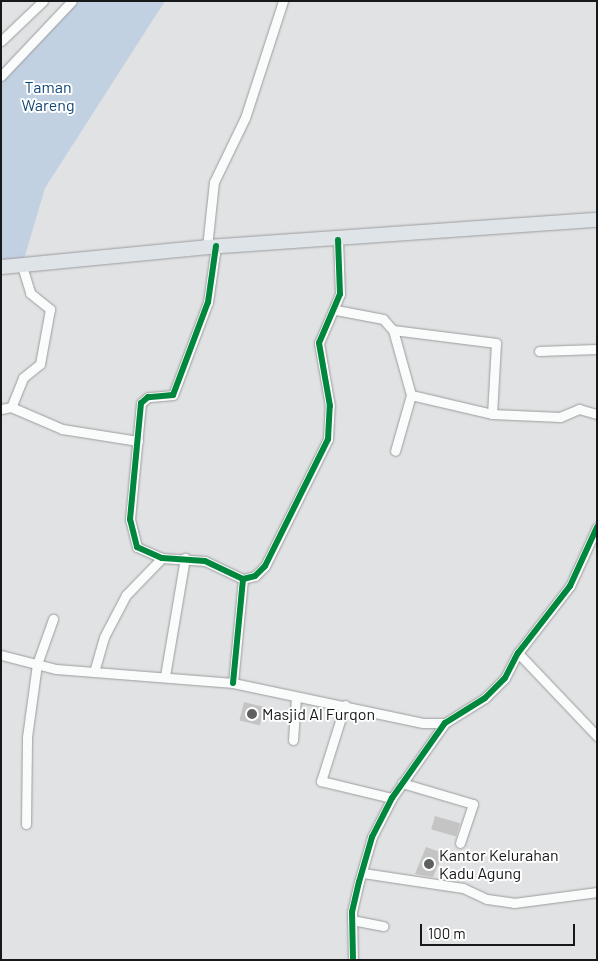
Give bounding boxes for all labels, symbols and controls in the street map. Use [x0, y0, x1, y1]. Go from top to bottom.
park label: Taman Wareng [22, 77, 74, 115]
place label: Masjid Al Furqon [262, 704, 375, 724]
marker: Masjid Al Furqon [246, 708, 258, 720]
place label: Kantor Kelurahan Kadu Agung [439, 845, 559, 883]
marker: Kantor Kelurahan Kadu Agung [423, 858, 435, 870]
scale bar [423, 914, 578, 946]
text: 100 m [428, 924, 466, 942]

